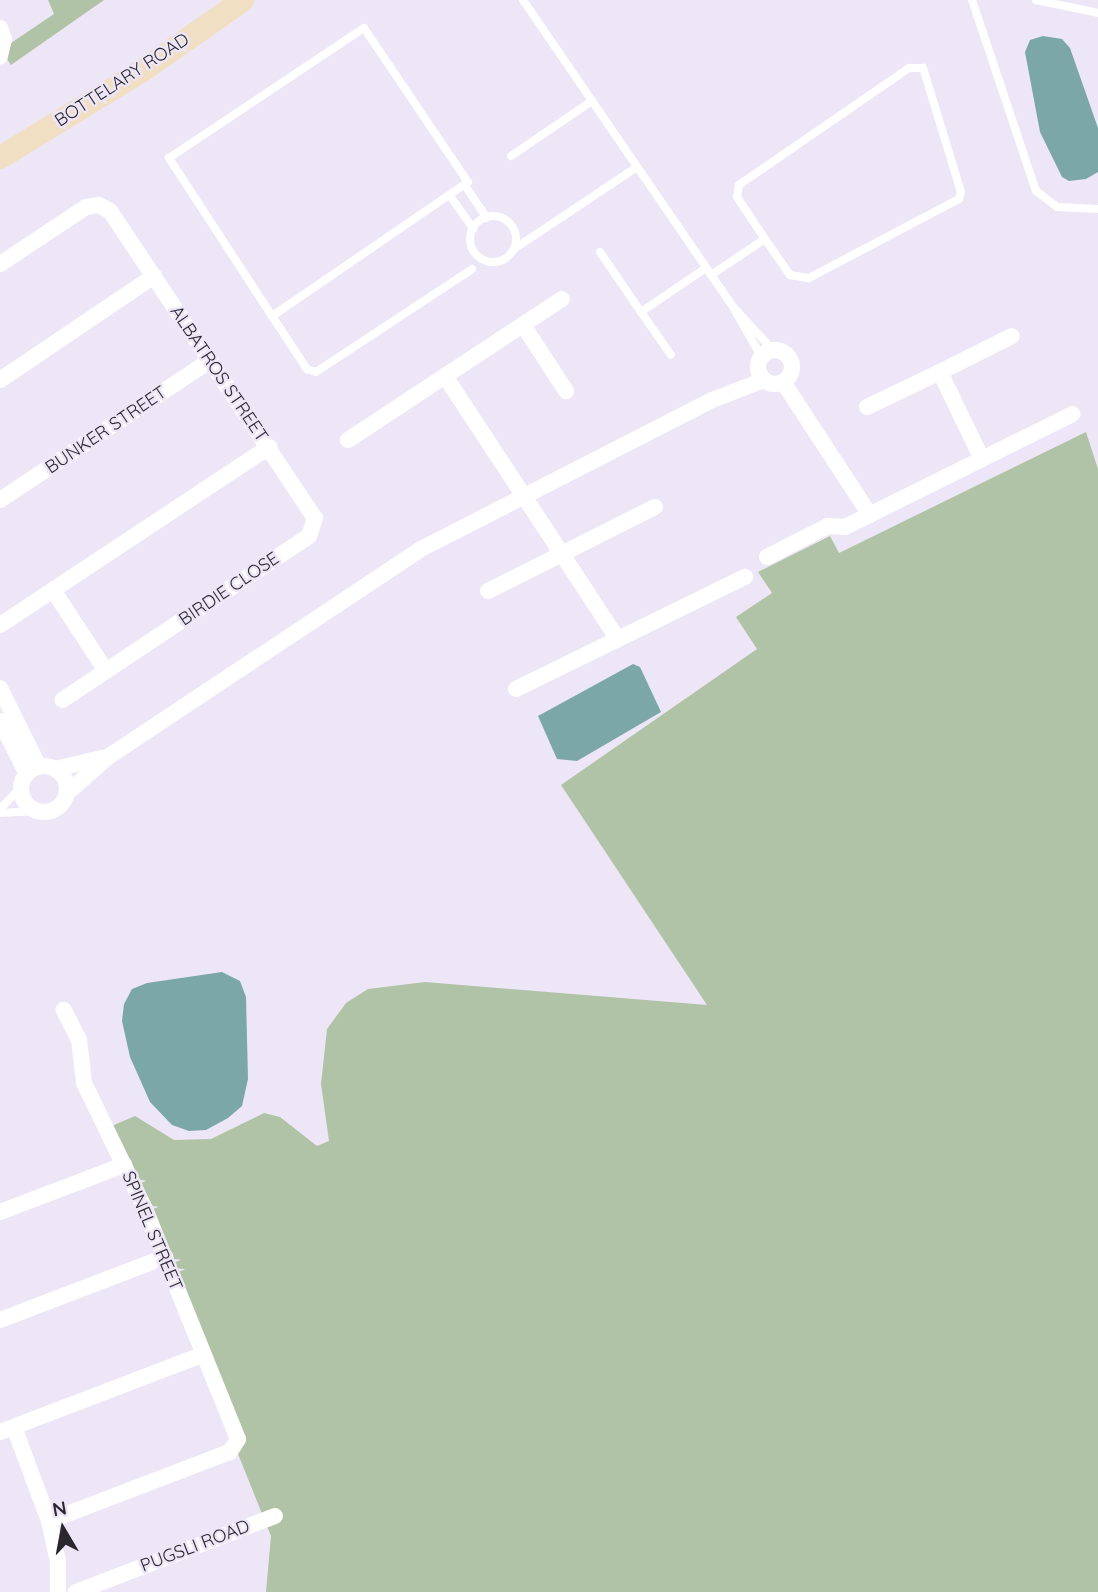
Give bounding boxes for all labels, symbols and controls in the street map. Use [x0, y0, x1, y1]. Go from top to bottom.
street label: BOTTELARY ROAD [51, 29, 193, 131]
street label: ALBATROS STREET [165, 302, 273, 446]
street label: BUNKER STREET [41, 382, 171, 478]
street label: BIRDIE CLOSE [175, 548, 283, 630]
street label: SPINEL STREET [117, 1168, 187, 1294]
north arrow [28, 1494, 98, 1564]
text: N [50, 1495, 68, 1521]
street label: PUGSLI ROAD [137, 1515, 253, 1577]

